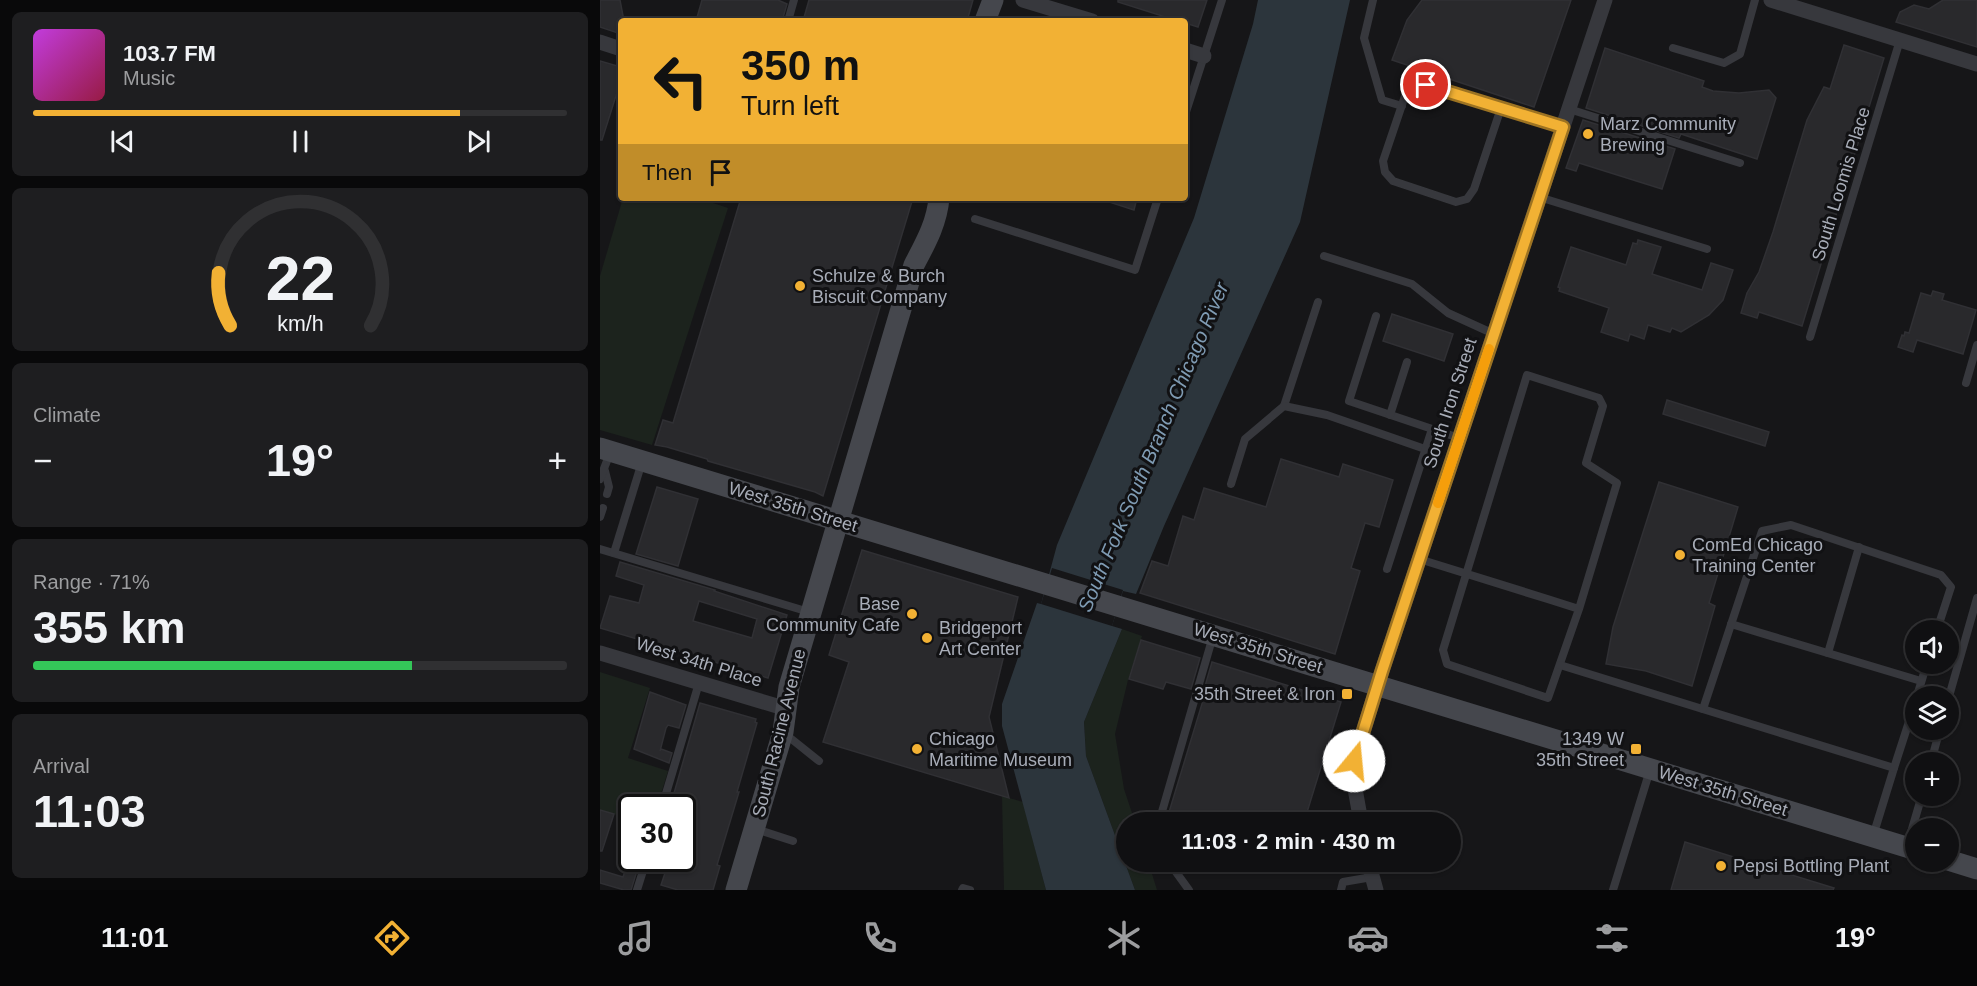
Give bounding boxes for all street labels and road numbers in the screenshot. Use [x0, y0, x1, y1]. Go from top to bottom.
street label: South Loomis Place [1808, 105, 1874, 263]
street label: South Iron Street [1419, 335, 1481, 471]
street label: West 35th Street [726, 478, 860, 536]
street label: West 35th Street [1191, 619, 1325, 677]
street label: West 34th Place [634, 633, 764, 691]
street label: South Racine Avenue [748, 647, 810, 819]
street label: West 35th Street [1656, 762, 1790, 820]

